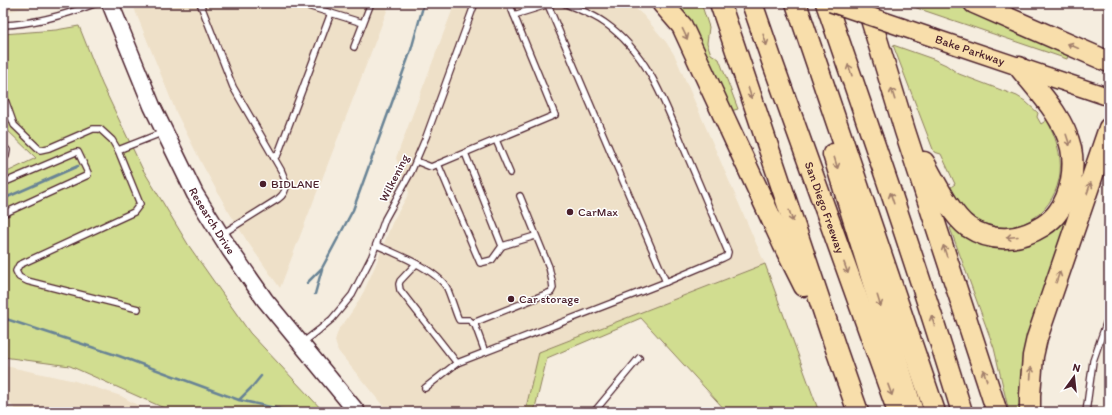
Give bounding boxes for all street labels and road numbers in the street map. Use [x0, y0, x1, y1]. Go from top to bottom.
street label: Bake Parkway [933, 32, 1007, 68]
street label: Wilkening [376, 151, 412, 204]
street label: San Diego Freeway [802, 160, 848, 256]
street label: Research Drive [186, 185, 238, 258]

